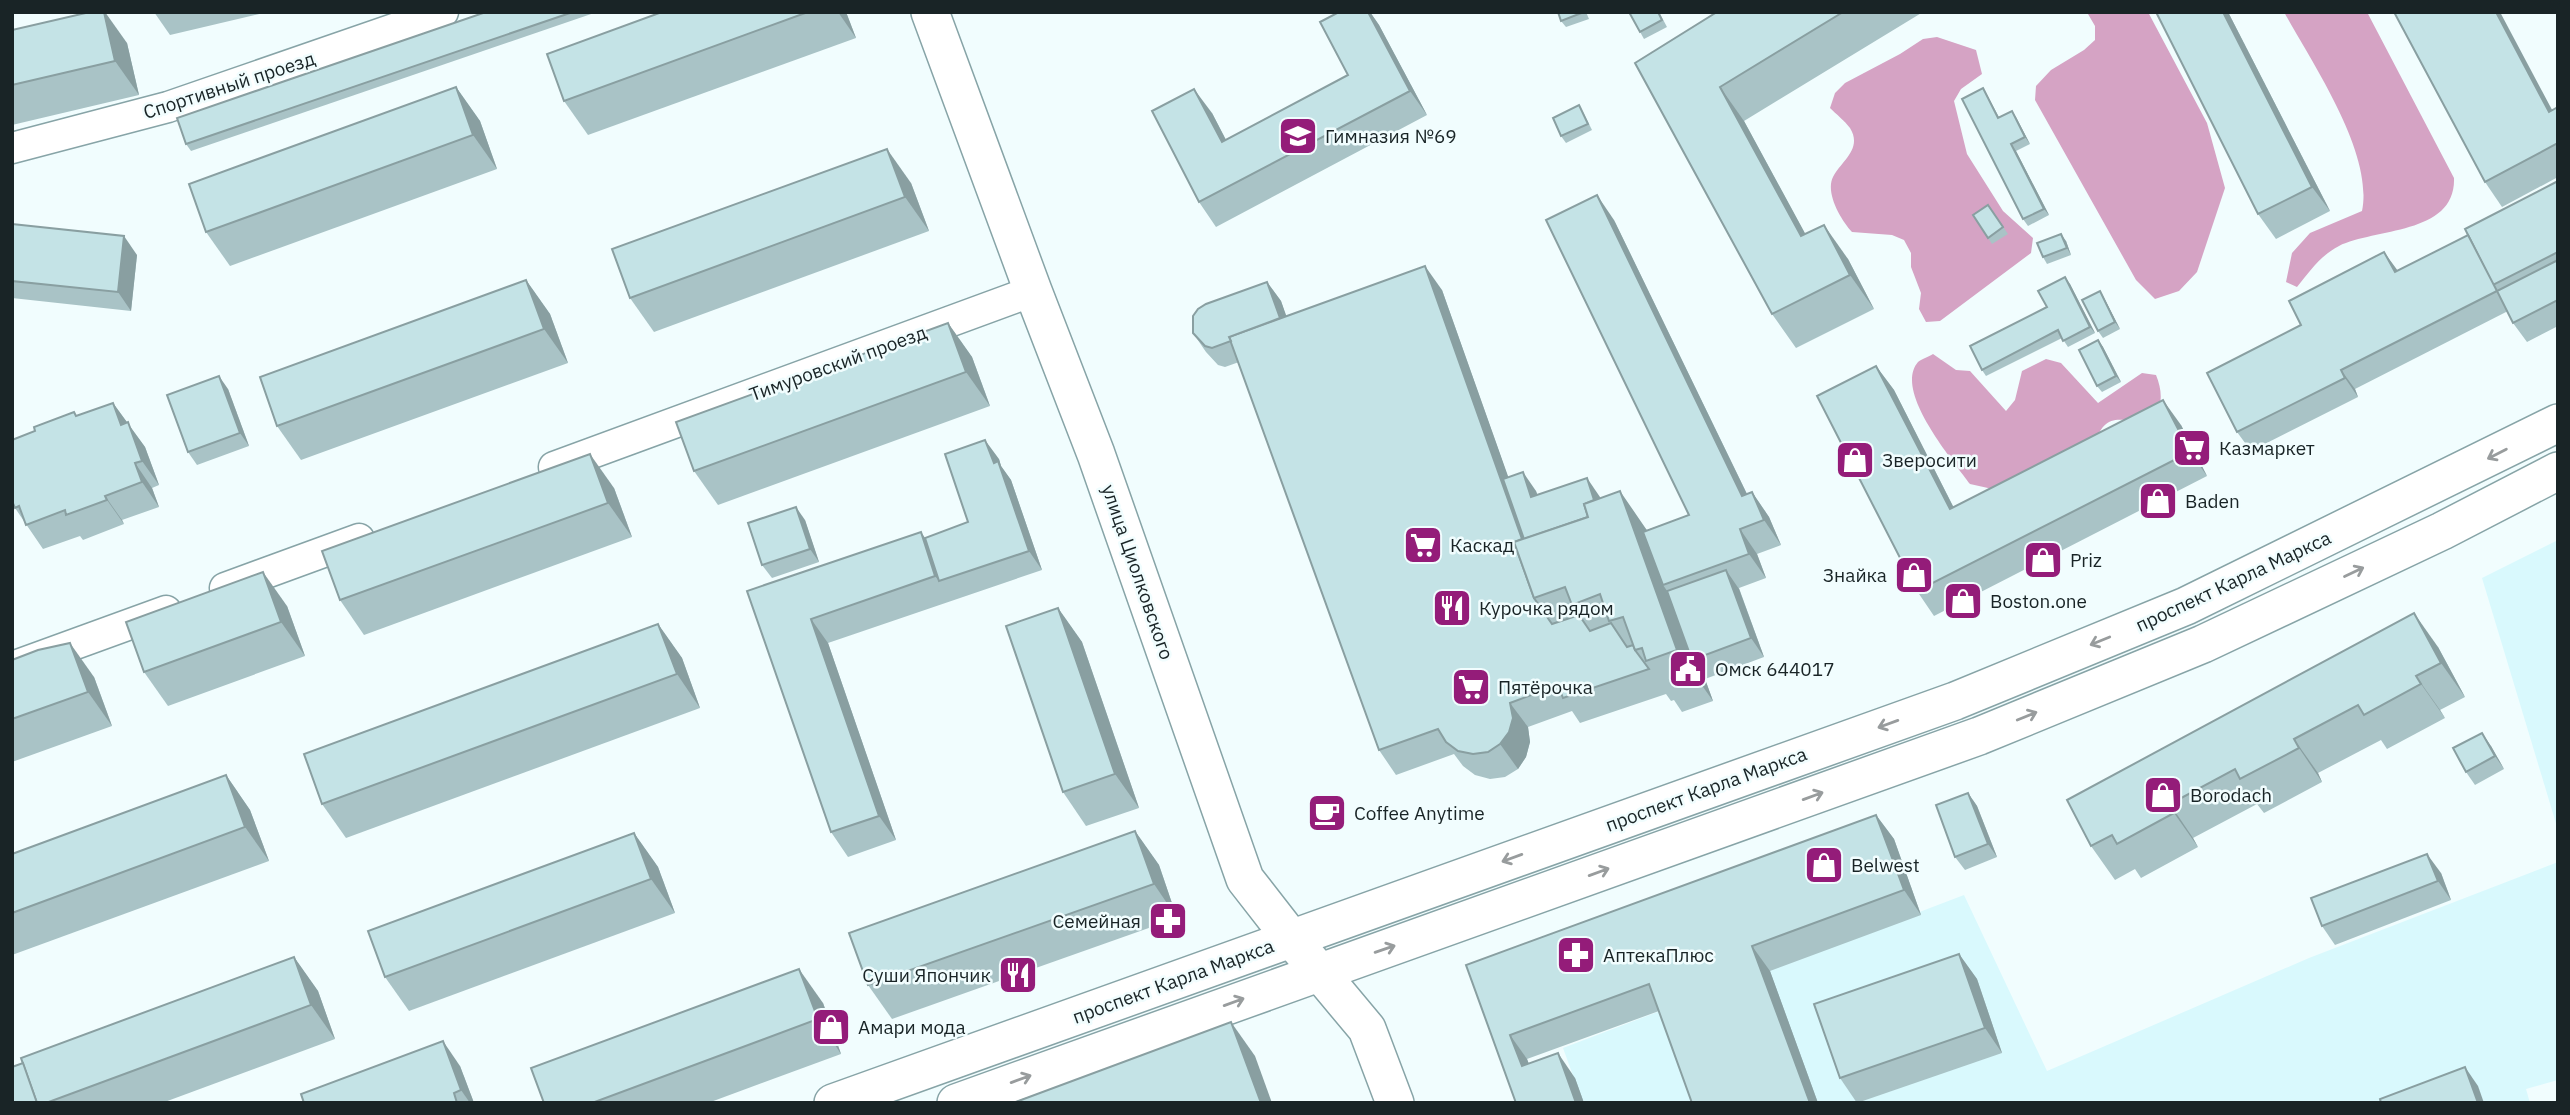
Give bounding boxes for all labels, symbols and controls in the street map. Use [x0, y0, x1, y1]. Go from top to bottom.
street label: Спортивный проезд [140, 46, 318, 124]
school or university icon: Гимназия №69 [1277, 115, 1319, 157]
place label: Гимназия №69 [1325, 124, 1457, 148]
street label: Тимуровский проезд [746, 320, 930, 406]
supermarket icon: Казмаркет [2171, 427, 2213, 469]
place label: Казмаркет [2219, 436, 2315, 460]
shop icon: Зверосити [1834, 439, 1876, 481]
one-way arrow [2487, 447, 2508, 461]
place label: Зверосити [1882, 448, 1977, 472]
shop icon: Baden [2137, 480, 2179, 522]
street label: улица Циолковского [1097, 481, 1179, 663]
place label: Baden [2185, 489, 2240, 513]
supermarket icon: Каскад [1402, 524, 1444, 566]
street label: проспект Карла Маркса [2132, 525, 2334, 637]
place label: Каскад [1450, 533, 1514, 557]
shop icon: Priz [2022, 539, 2064, 581]
place label: Priz [2070, 548, 2102, 572]
shop icon: Знайка [1893, 554, 1935, 596]
place label: Знайка [1823, 563, 1887, 587]
one-way arrow [2343, 565, 2364, 579]
shop icon: Boston.one [1942, 580, 1984, 622]
restaurant icon: Курочка рядом [1431, 587, 1473, 629]
place label: Boston.one [1990, 589, 2087, 613]
place label: Курочка рядом [1479, 596, 1614, 620]
one-way arrow [2090, 636, 2112, 649]
public building icon: Омск 644017 [1667, 648, 1709, 690]
place label: Омск 644017 [1715, 657, 1835, 681]
supermarket icon: Пятёрочка [1450, 666, 1492, 708]
place label: Пятёрочка [1498, 675, 1593, 699]
one-way arrow [2015, 709, 2037, 722]
one-way arrow [1878, 719, 1900, 731]
street label: проспект Карла Маркса [1602, 741, 1810, 837]
shop icon: Borodach [2142, 774, 2184, 816]
place label: Borodach [2190, 783, 2272, 807]
one-way arrow [1802, 788, 1824, 801]
cafe icon: Coffee Anytime [1306, 792, 1348, 834]
place label: Coffee Anytime [1354, 801, 1485, 825]
shop icon: Belwest [1803, 844, 1845, 886]
one-way arrow [1502, 853, 1524, 865]
place label: Belwest [1851, 853, 1920, 877]
one-way arrow [1588, 865, 1610, 877]
pharmacy icon: Семейная [1147, 900, 1189, 942]
place label: Семейная [1052, 909, 1141, 933]
street label: проспект Карла Маркса [1069, 933, 1277, 1029]
pharmacy icon: АптекаПлюс [1555, 934, 1597, 976]
one-way arrow [1374, 942, 1396, 955]
place label: АптекаПлюс [1603, 943, 1714, 967]
restaurant icon: Суши Япончик [997, 954, 1039, 996]
place label: Суши Япончик [862, 963, 991, 987]
one-way arrow [1223, 994, 1245, 1007]
shop icon: Амари мода [810, 1006, 852, 1048]
place label: Амари мода [858, 1015, 966, 1039]
one-way arrow [1009, 1072, 1031, 1085]

